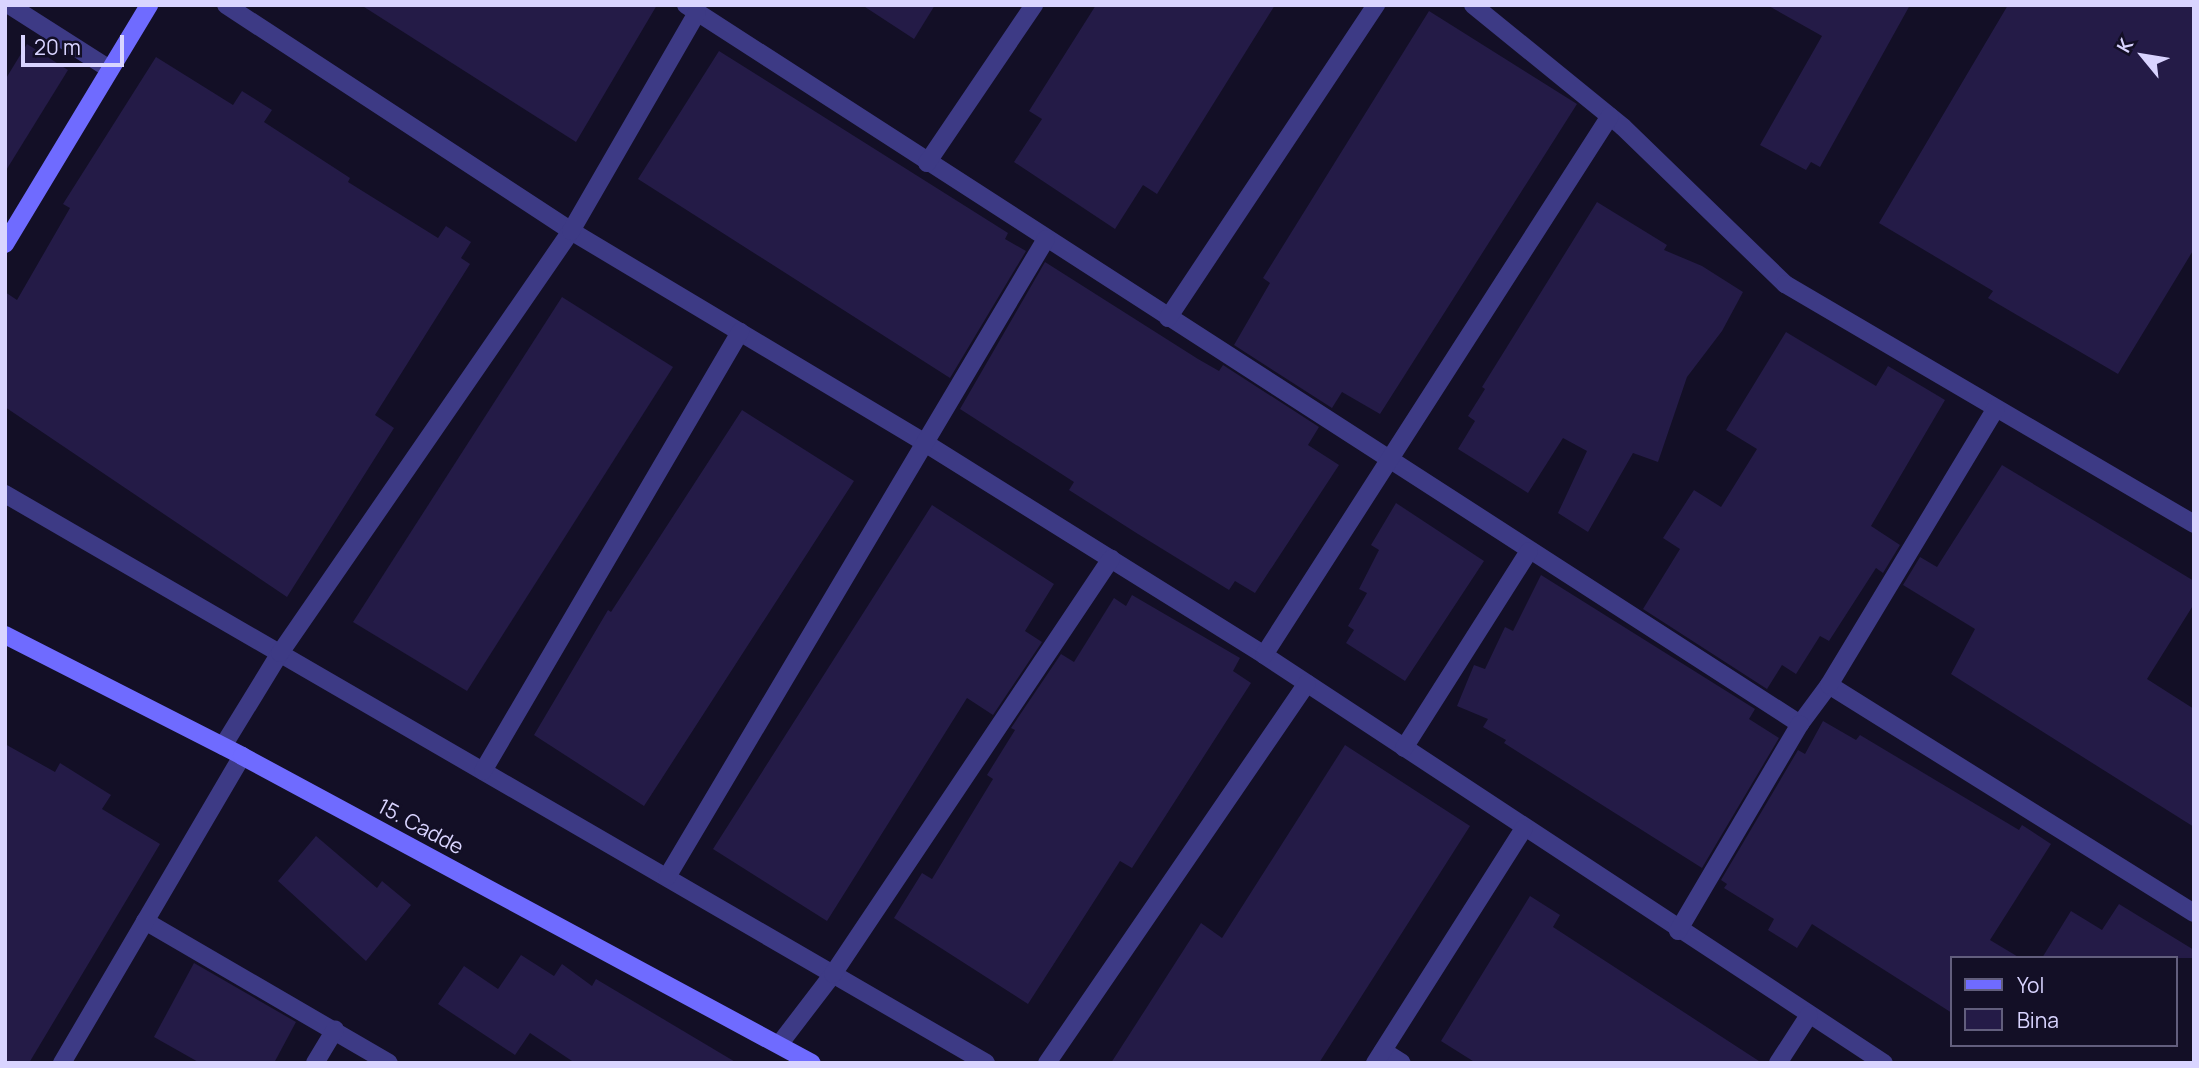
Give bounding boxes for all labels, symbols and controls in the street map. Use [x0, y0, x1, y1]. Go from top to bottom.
scale bar [24, 21, 128, 65]
north arrow [2108, 21, 2178, 91]
text: 20 m [34, 33, 81, 61]
text: K [2110, 34, 2139, 57]
street label: 15. Cadde [374, 793, 468, 859]
legend [1951, 956, 2178, 1047]
text: Yol [2017, 971, 2044, 999]
text: Bina [2017, 1006, 2059, 1034]

